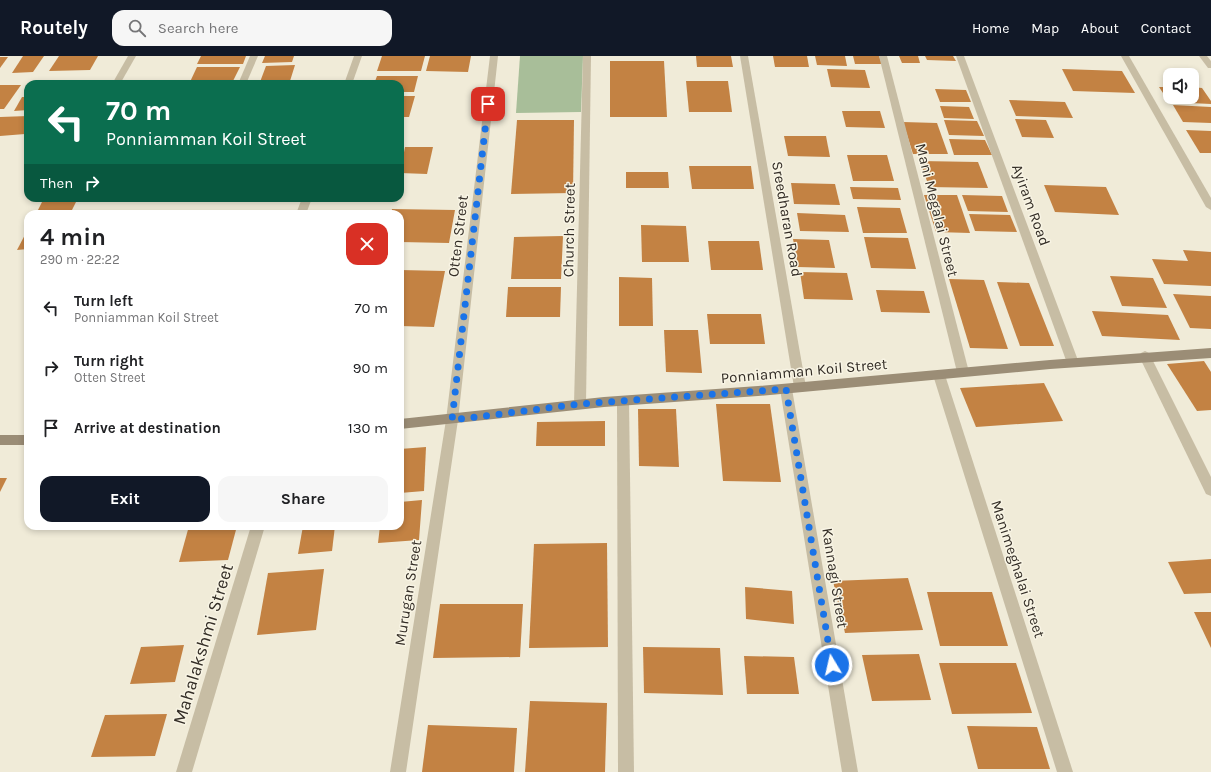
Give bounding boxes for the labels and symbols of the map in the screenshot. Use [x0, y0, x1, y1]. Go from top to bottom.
pin [471, 87, 505, 121]
street label: Mani Megalai Street [912, 141, 962, 279]
street label: Sreedharan Road [768, 160, 806, 278]
street label: Ayiram Road [1008, 162, 1054, 248]
street label: Church Street [559, 182, 579, 277]
street label: Otten Street [444, 194, 472, 278]
street label: Ponniamman Koil Street [720, 355, 888, 387]
street label: Manimeghalai Street [987, 498, 1049, 640]
street label: Kannagi Street [818, 527, 852, 630]
street label: Murugan Street [391, 538, 425, 647]
street label: Mahalakshmi Street [168, 561, 238, 727]
position arrow [811, 644, 853, 686]

